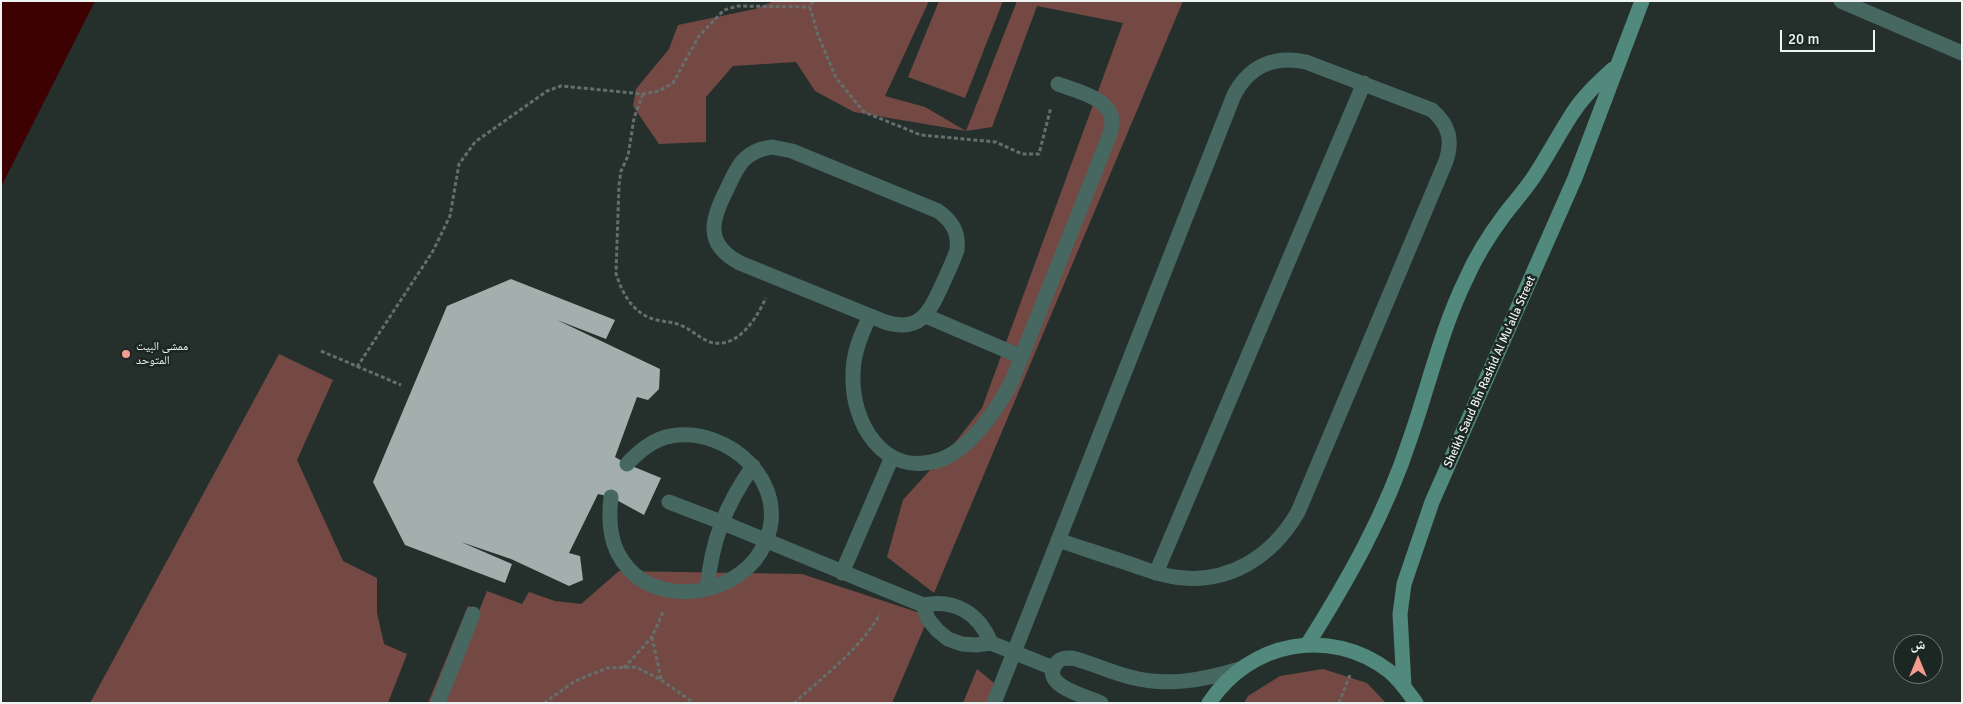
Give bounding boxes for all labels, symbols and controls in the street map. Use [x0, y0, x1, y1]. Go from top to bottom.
scale bar [1783, 20, 1878, 52]
text: 20 m [1788, 30, 1819, 48]
street label: Sheikh Saud Bin Rashid Al Mu'alla Street [1441, 274, 1539, 470]
place label: ممشى البيت المتوحد [136, 340, 188, 368]
marker: ممشى البيت المتوحد [120, 348, 132, 360]
north arrow [1893, 634, 1943, 684]
text: ش [1911, 636, 1925, 653]

